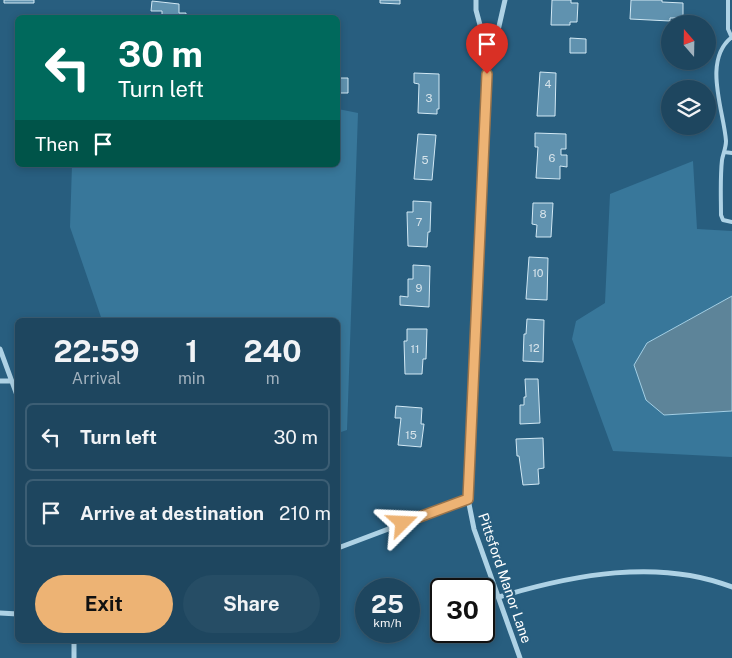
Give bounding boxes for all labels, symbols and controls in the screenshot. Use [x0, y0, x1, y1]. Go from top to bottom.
north arrow [661, 15, 716, 70]
map controls [661, 15, 716, 135]
pin [466, 23, 508, 74]
icon: arrive [473, 30, 501, 58]
text: 30 m [118, 34, 203, 75]
icon: left [35, 35, 100, 100]
text: Turn left [118, 76, 204, 102]
house number: 4 [545, 78, 552, 90]
button: layers [661, 80, 716, 135]
house number: 3 [426, 92, 433, 104]
icon: arrive [89, 130, 117, 158]
text: Then [35, 133, 79, 155]
house number: 6 [549, 152, 556, 164]
house number: 5 [421, 154, 429, 166]
house number: 8 [539, 208, 547, 220]
house number: 7 [416, 216, 423, 228]
house number: 10 [532, 267, 544, 279]
house number: 9 [416, 282, 423, 294]
text: 22:59 [53, 333, 140, 369]
text: 1 [185, 333, 198, 369]
text: 240 [244, 333, 302, 369]
house number: 12 [528, 342, 540, 354]
house number: 11 [411, 343, 419, 355]
text: Arrival [72, 369, 121, 388]
text: min [178, 369, 205, 388]
text: m [266, 369, 279, 388]
icon: left [37, 423, 65, 451]
text: Turn left [80, 426, 157, 448]
text: 30 m [273, 426, 318, 448]
house number: 15 [405, 429, 417, 441]
position arrow [376, 496, 428, 548]
icon: arrive [37, 499, 65, 527]
text: Arrive at destination [80, 502, 264, 524]
text: 210 m [279, 502, 331, 524]
street label: Pittsford Manor Lane [475, 511, 535, 645]
button: Exit [35, 575, 173, 633]
button: Share [183, 575, 320, 633]
speed limit sign: 30 [430, 578, 495, 643]
text: 25 [371, 589, 404, 619]
text: km/h [373, 616, 402, 630]

